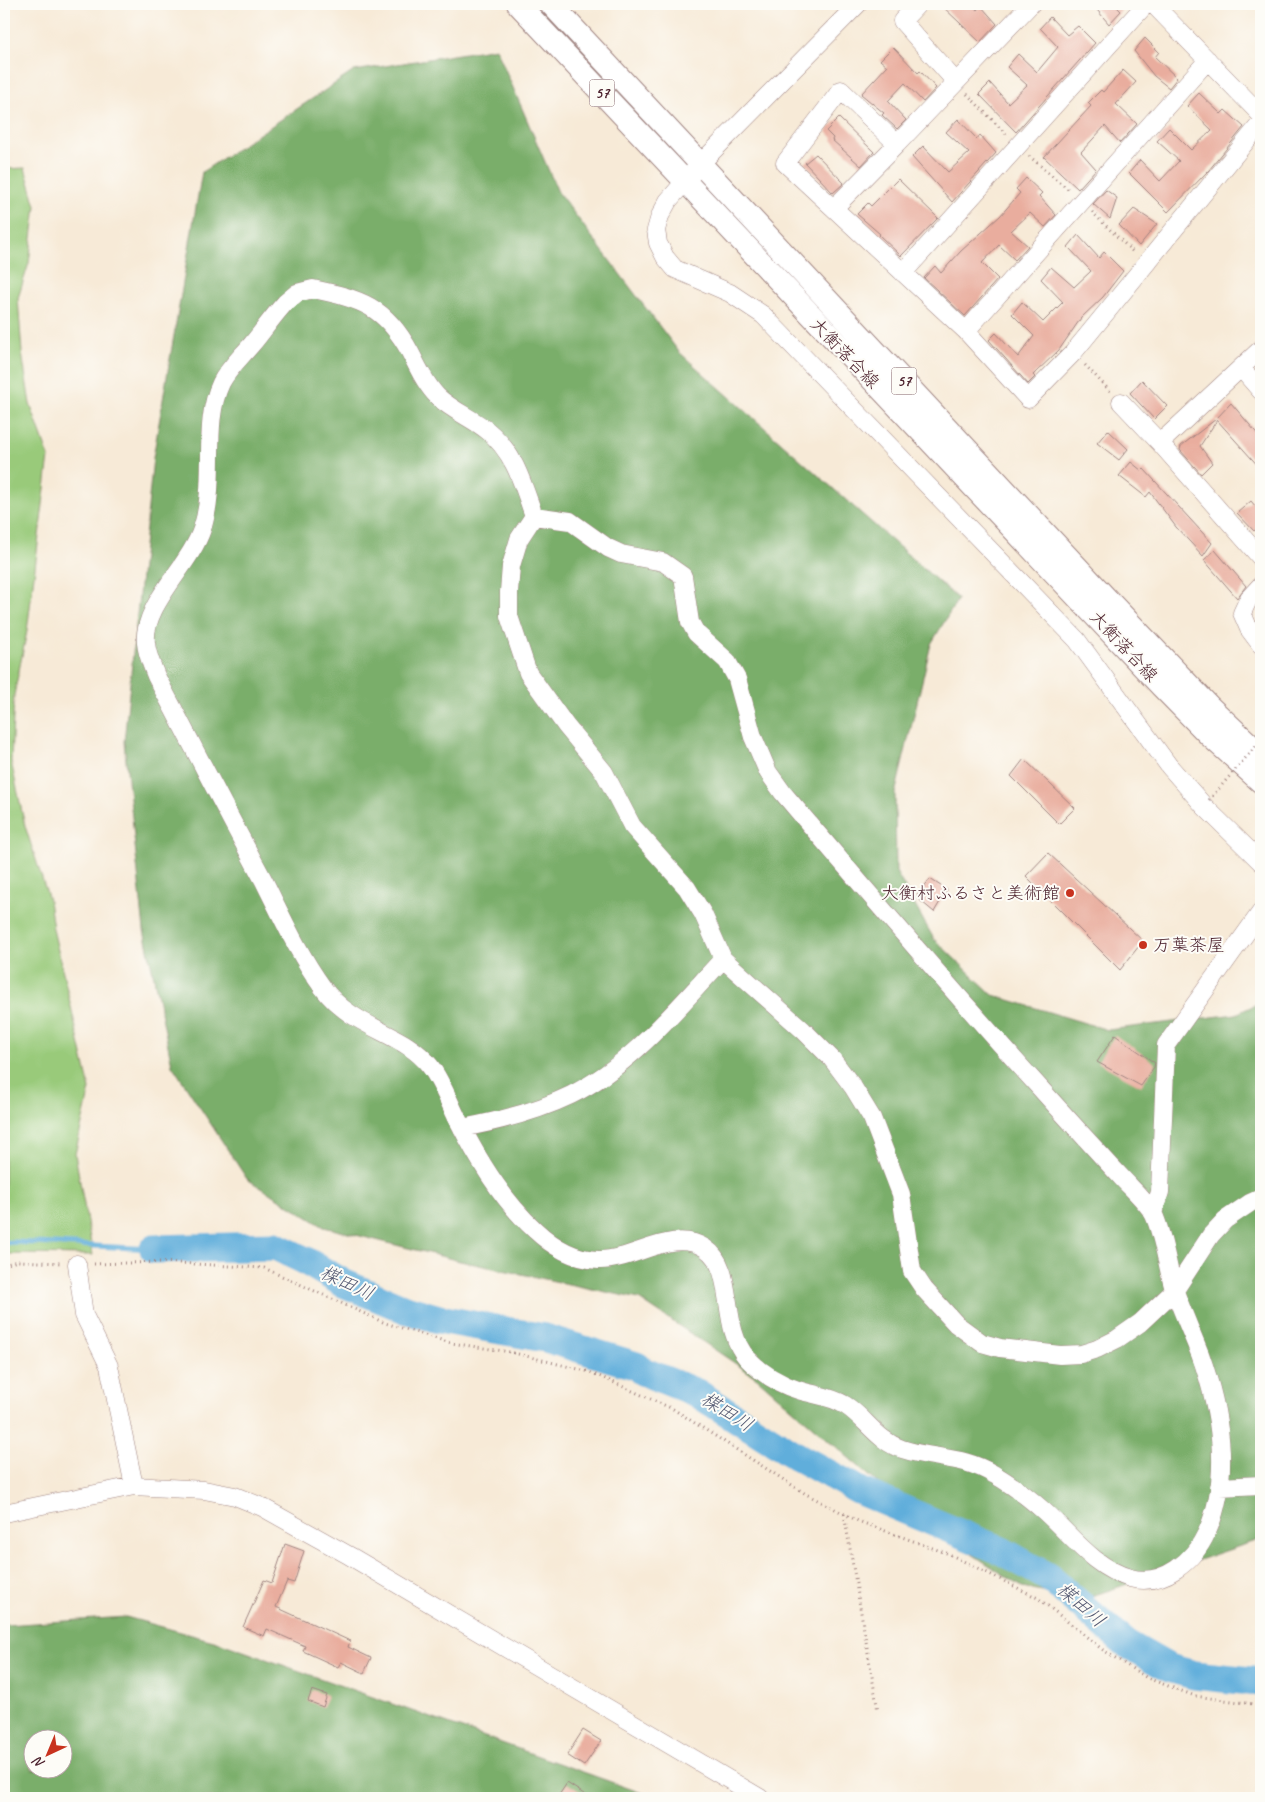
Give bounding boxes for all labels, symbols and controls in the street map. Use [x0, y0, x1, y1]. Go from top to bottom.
road number: 57 [590, 80, 614, 106]
street label: 大衡落合線 [806, 313, 884, 393]
road number: 57 [892, 368, 916, 394]
street label: 大衡落合線 [1085, 606, 1163, 686]
place label: 大衡村ふるさと美術館 [881, 882, 1060, 904]
marker: 大衡村ふるさと美術館 [1064, 887, 1076, 899]
place label: 万葉茶屋 [1153, 934, 1225, 956]
marker: 万葉茶屋 [1137, 939, 1149, 951]
water label: 楳田川 [316, 1260, 378, 1306]
water label: 楳田川 [696, 1387, 758, 1437]
water label: 楳田川 [1052, 1577, 1110, 1633]
north arrow [22, 1730, 72, 1780]
text: N [29, 1752, 48, 1772]

